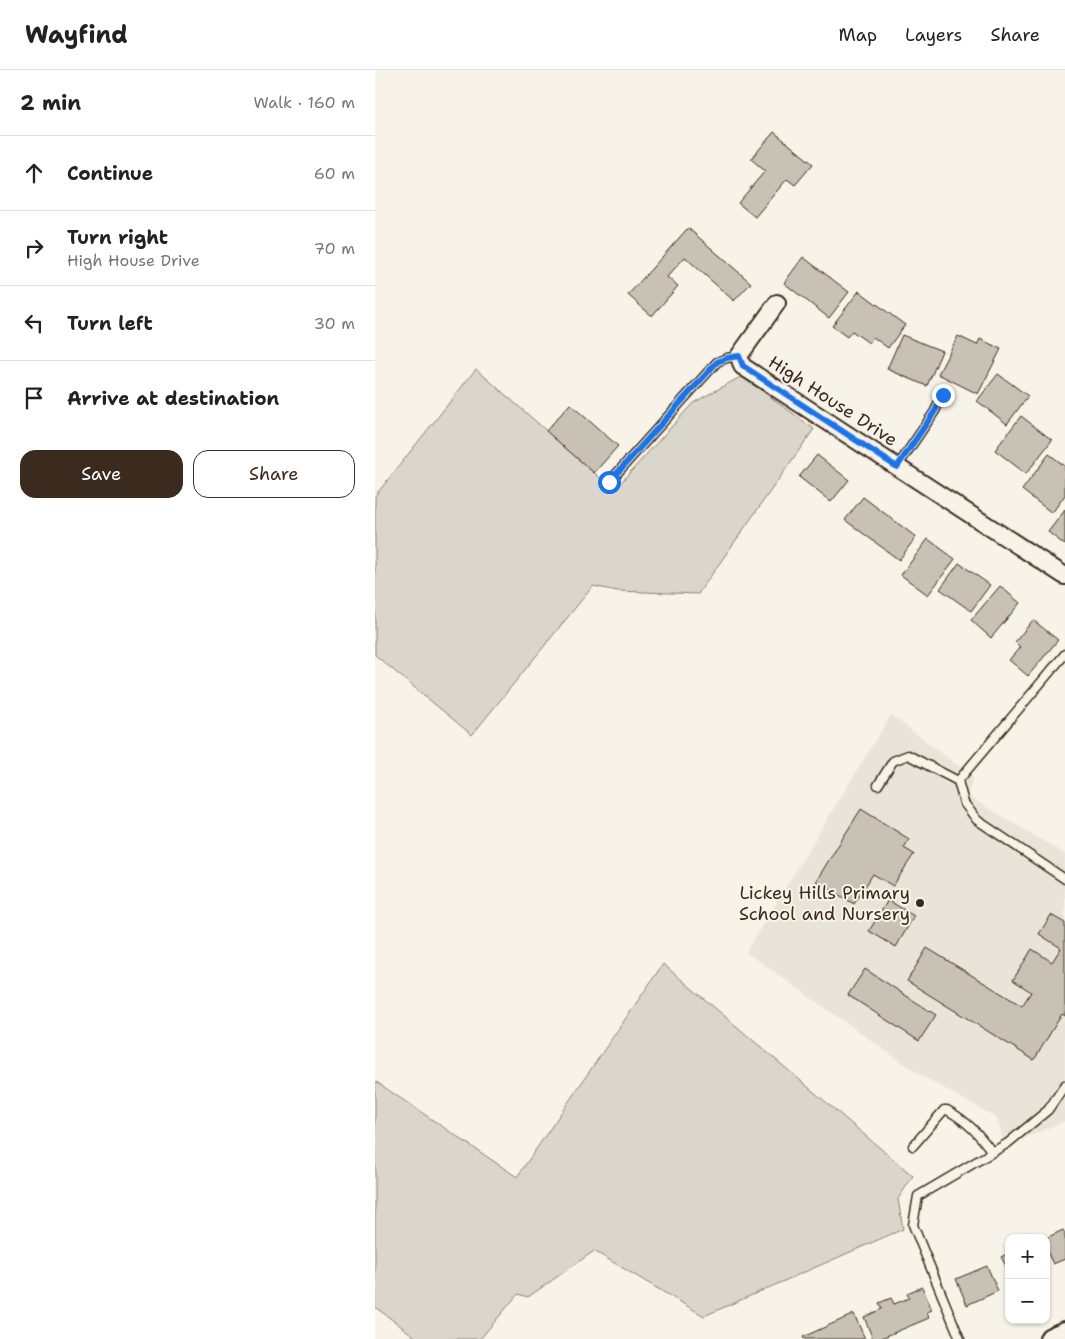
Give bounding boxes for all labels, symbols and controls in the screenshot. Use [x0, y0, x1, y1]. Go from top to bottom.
text: Wayfind [25, 19, 128, 51]
text: Map [839, 23, 877, 47]
text: Layers [905, 23, 962, 47]
text: Share [990, 23, 1040, 47]
text: 2 min [20, 89, 81, 117]
text: Walk · 160 m [254, 92, 355, 113]
icon: ahead [20, 159, 48, 187]
text: Continue [67, 161, 153, 186]
text: 60 m [314, 163, 355, 184]
text: Turn right [67, 225, 168, 250]
icon: right [20, 234, 48, 262]
text: 70 m [314, 238, 355, 259]
text: High House Drive [67, 250, 200, 271]
icon: left [20, 309, 48, 337]
text: Turn left [67, 311, 153, 336]
text: 30 m [314, 313, 355, 334]
street label: High House Drive [764, 350, 902, 452]
icon: arrive [20, 384, 48, 412]
route end [932, 384, 955, 407]
text: Arrive at destination [67, 386, 279, 411]
button: Save [20, 450, 183, 498]
button: Share [193, 450, 355, 498]
route start [598, 471, 621, 494]
place label: Lickey Hills Primary School and Nursery [739, 881, 910, 926]
marker: Lickey Hills Primary School and Nursery [914, 897, 926, 909]
map controls [1005, 1234, 1050, 1324]
button: + [1005, 1234, 1050, 1279]
button: − [1005, 1279, 1050, 1324]

